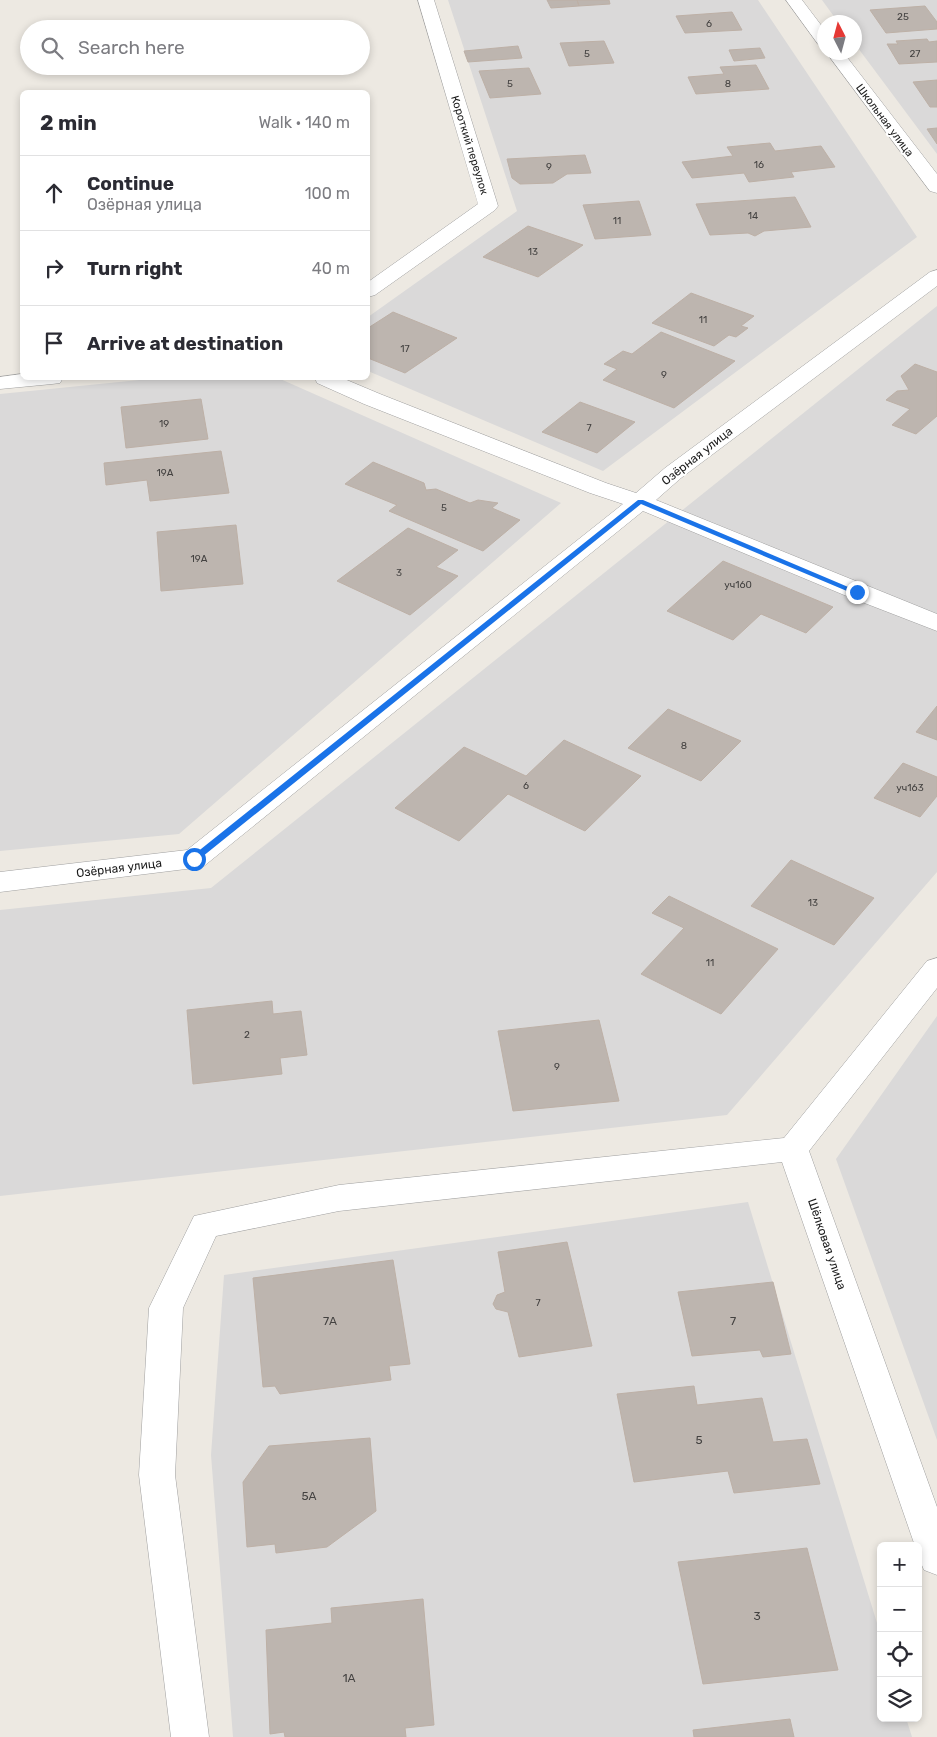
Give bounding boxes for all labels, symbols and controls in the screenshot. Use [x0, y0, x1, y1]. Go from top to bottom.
house number: 25 [897, 11, 909, 23]
north arrow [817, 15, 862, 60]
house number: 6 [706, 18, 712, 30]
search box [20, 20, 370, 75]
icon: search [38, 34, 66, 62]
text: Search here [78, 36, 185, 59]
house number: 5 [584, 48, 590, 60]
house number: 27 [910, 48, 921, 60]
house number: 5 [507, 78, 513, 90]
house number: 8 [725, 78, 731, 90]
street label: Школьная улица [853, 81, 916, 159]
street label: Короткий переулок [448, 94, 491, 196]
text: 2 min [40, 110, 97, 135]
text: Walk · 140 m [259, 113, 350, 132]
house number: 16 [754, 159, 764, 171]
house number: 9 [546, 161, 552, 173]
text: Continue [87, 172, 174, 195]
icon: ahead [40, 179, 68, 207]
text: 100 m [305, 184, 350, 203]
text: Озёрная улица [87, 195, 202, 214]
house number: 14 [748, 210, 758, 222]
house number: 11 [613, 215, 621, 227]
house number: 13 [528, 246, 538, 258]
icon: right [40, 254, 68, 282]
text: Turn right [87, 257, 182, 280]
text: 40 m [312, 259, 350, 278]
house number: 11 [699, 314, 707, 326]
icon: arrive [40, 329, 68, 357]
text: Arrive at destination [87, 332, 283, 355]
house number: 17 [400, 343, 410, 355]
house number: 9 [661, 369, 667, 381]
house number: 19 [159, 418, 169, 430]
house number: 7 [586, 422, 592, 434]
street label: Озёрная улица [659, 424, 735, 488]
house number: 19А [157, 467, 174, 479]
house number: 5 [441, 502, 447, 514]
house number: 19А [191, 553, 208, 565]
house number: 3 [396, 567, 402, 579]
house number: уч160 [724, 579, 752, 591]
route end [846, 581, 869, 604]
house number: 8 [681, 740, 687, 752]
house number: 6 [523, 780, 529, 792]
house number: уч163 [896, 782, 924, 794]
route start [183, 848, 206, 871]
street label: Озёрная улица [75, 856, 163, 880]
house number: 13 [808, 897, 818, 909]
house number: 11 [706, 957, 714, 969]
house number: 2 [244, 1029, 250, 1041]
house number: 9 [554, 1061, 560, 1073]
street label: Шёлковая улица [805, 1197, 849, 1291]
house number: 7 [535, 1297, 541, 1309]
house number: 7А [323, 1314, 337, 1328]
house number: 7 [730, 1314, 736, 1328]
house number: 5 [695, 1433, 703, 1447]
house number: 5А [301, 1489, 317, 1503]
map controls [877, 1542, 922, 1722]
button: + [877, 1542, 922, 1587]
button: − [877, 1587, 922, 1632]
house number: 3 [753, 1609, 761, 1623]
button: locate [877, 1632, 922, 1677]
house number: 1А [342, 1671, 356, 1685]
button: layers [877, 1677, 922, 1722]

